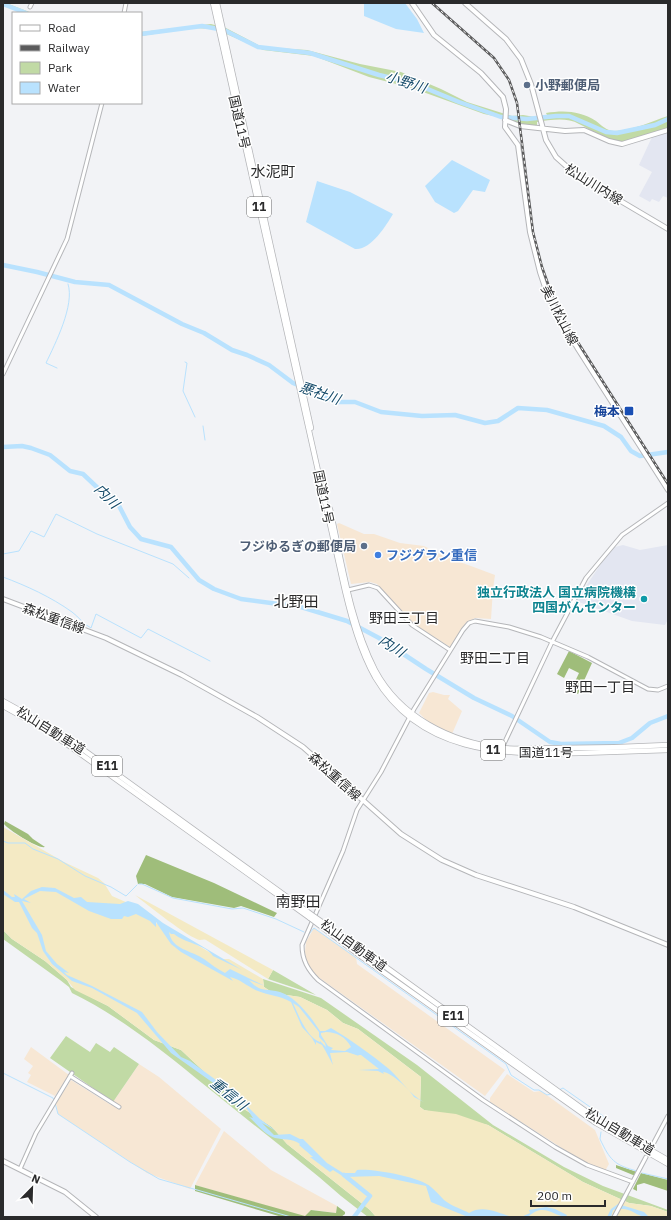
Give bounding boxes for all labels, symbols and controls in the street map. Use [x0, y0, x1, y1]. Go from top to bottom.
legend [12, 12, 142, 104]
text: Road [48, 20, 76, 35]
text: Railway [48, 40, 90, 55]
text: Park [48, 60, 73, 75]
water label: 小野川 [383, 67, 431, 98]
place label: 小野郵便局 [535, 77, 600, 94]
text: Water [48, 80, 81, 95]
marker: 小野郵便局 [522, 80, 532, 90]
street label: 国道11号 [225, 94, 254, 151]
street label: 松山川内線 [562, 160, 626, 209]
district label: 水泥町 [250, 162, 296, 181]
road number: 11 [247, 197, 271, 217]
street label: 美川松山線 [537, 282, 582, 348]
water label: 悪社川 [297, 378, 345, 409]
place label: 梅本 [594, 403, 620, 420]
marker: 梅本 [623, 405, 635, 417]
street label: 国道11号 [310, 469, 338, 526]
water label: 内川 [91, 480, 125, 514]
place label: フジゆるぎの郵便局 [239, 538, 356, 555]
marker: フジゆるぎの郵便局 [359, 541, 369, 551]
place label: フジグラン重信 [386, 547, 477, 564]
marker: フジグラン重信 [373, 550, 383, 560]
place label: 独立行政法人 国立病院機構 四国がんセンター [477, 584, 636, 616]
district label: 北野田 [273, 592, 319, 611]
marker: 独立行政法人 国立病院機構 四国がんセンター [639, 594, 649, 604]
street label: 森松重信線 [20, 599, 87, 638]
district label: 野田三丁目 [369, 609, 439, 627]
water label: 内川 [375, 631, 410, 662]
district label: 野田二丁目 [460, 649, 530, 667]
district label: 野田一丁目 [565, 678, 635, 696]
street label: 松山自動車道 [13, 703, 88, 758]
road number: 11 [481, 740, 505, 760]
street label: 国道11号 [519, 744, 573, 761]
street label: 森松重信線 [305, 748, 365, 804]
road number: E11 [92, 756, 122, 776]
district label: 南野田 [275, 892, 321, 911]
street label: 松山自動車道 [317, 916, 390, 975]
road number: E11 [438, 1006, 468, 1026]
water label: 重信川 [207, 1074, 253, 1115]
street label: 松山自動車道 [582, 1104, 658, 1159]
north arrow [12, 1168, 52, 1208]
text: N [30, 1171, 42, 1187]
scale bar [531, 1182, 605, 1208]
text: 200 m [537, 1188, 572, 1203]

